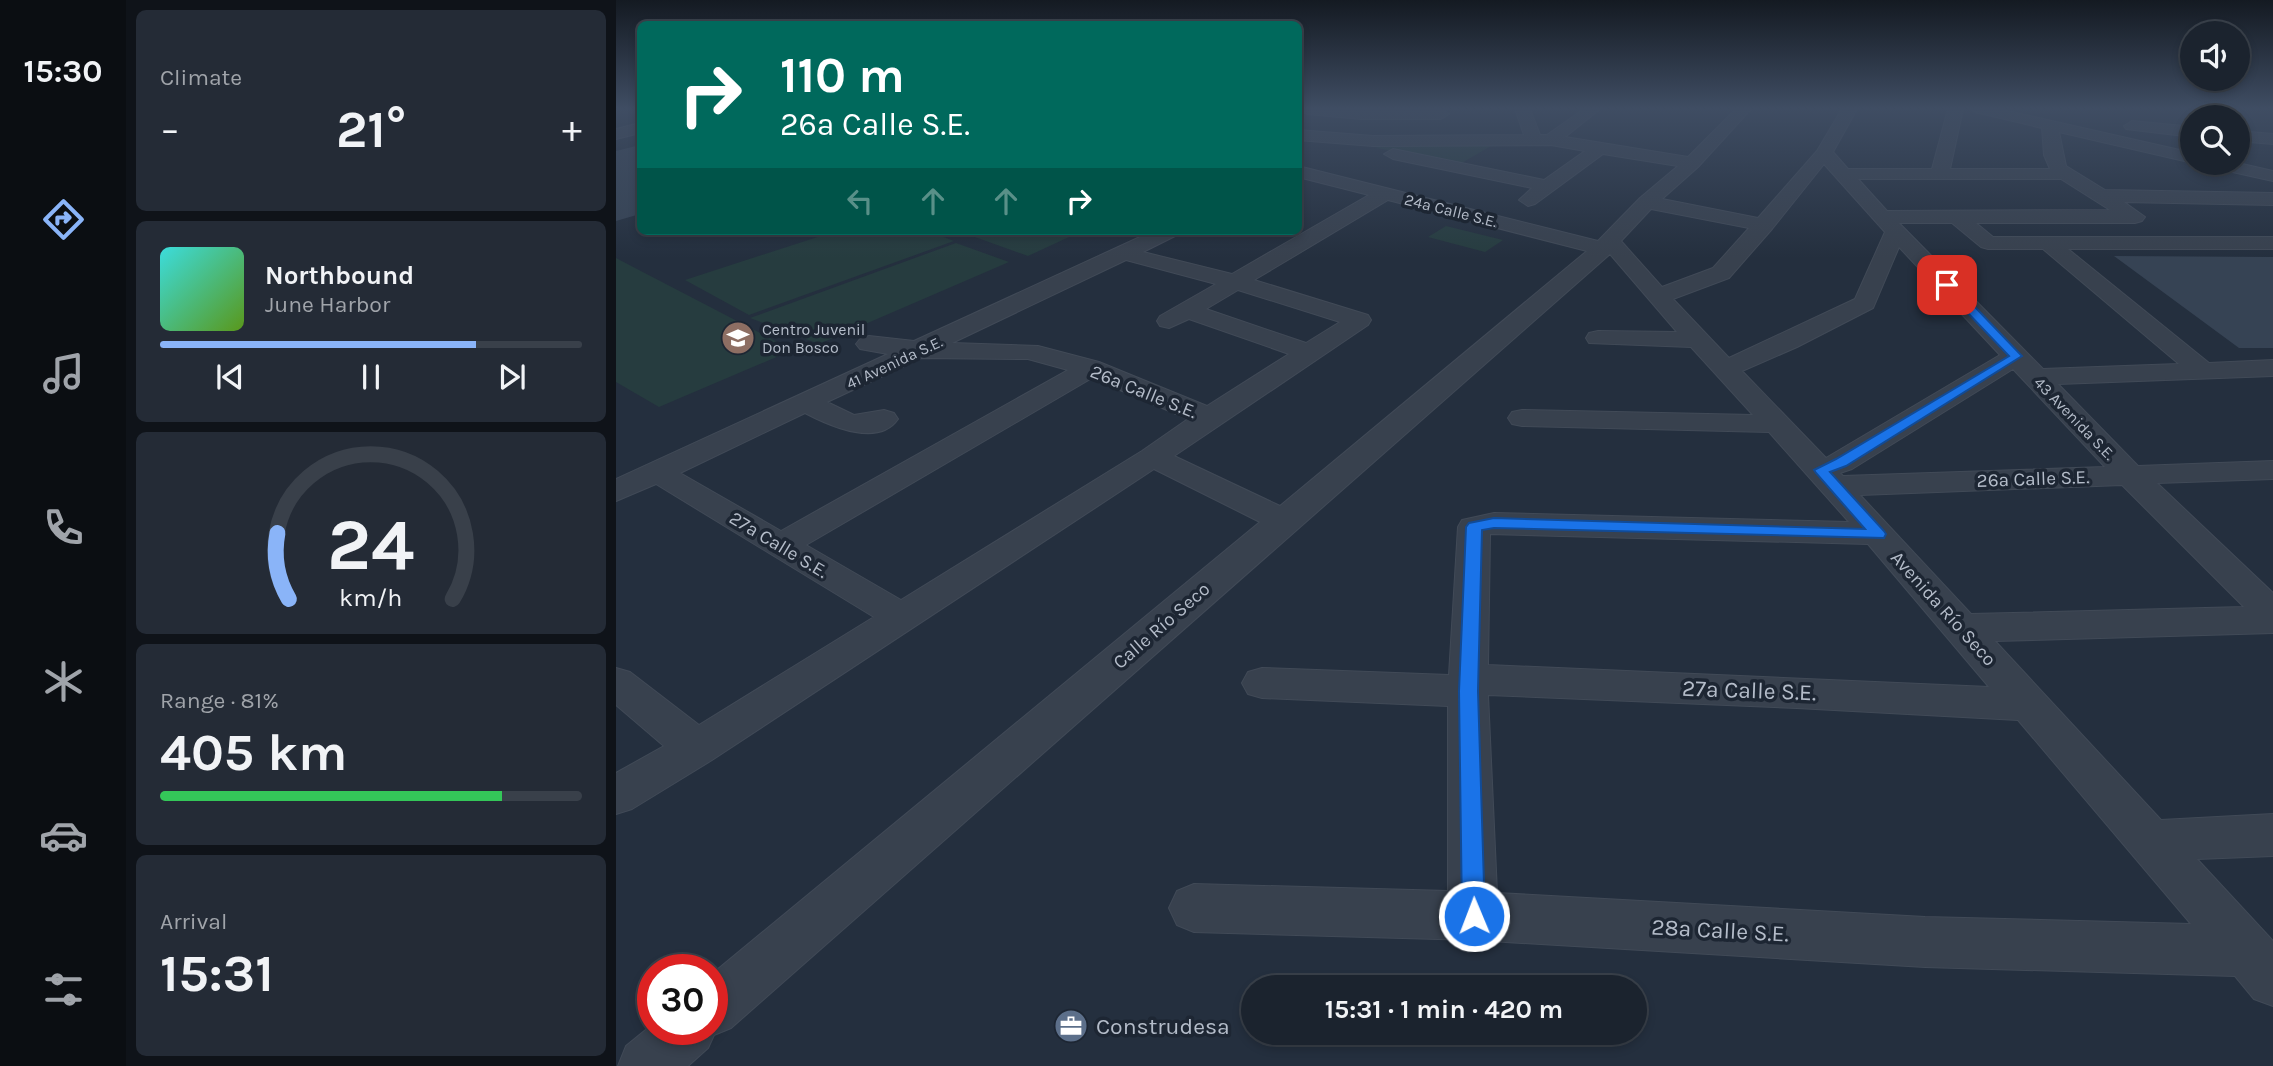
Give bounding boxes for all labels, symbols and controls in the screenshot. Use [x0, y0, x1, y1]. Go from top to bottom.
map controls [2180, 21, 2250, 175]
button: sound [2180, 21, 2250, 91]
text: 110 m [780, 47, 905, 104]
icon: right [665, 49, 756, 140]
text: 15:30 [24, 53, 102, 90]
text: Climate [160, 64, 242, 91]
text: 21° [336, 99, 406, 160]
button: search [2180, 105, 2250, 175]
text: 26a Calle S.E. [780, 106, 970, 143]
text: − [160, 107, 180, 152]
text: + [562, 107, 582, 152]
icon: left [841, 182, 879, 220]
icon: ahead [914, 182, 952, 220]
icon: ahead [987, 182, 1025, 220]
icon: right [1060, 182, 1098, 220]
street label: 24a Calle S.E. [1403, 190, 1499, 231]
icon: directions [39, 195, 88, 244]
pin [1917, 255, 1977, 315]
text: Northbound [265, 260, 414, 291]
icon: arrive [1928, 266, 1966, 304]
text: June Harbor [265, 291, 390, 318]
school or university icon: Centro Juvenil Don Bosco [719, 319, 757, 357]
place label: Centro Juvenil Don Bosco [762, 320, 865, 357]
street label: 41 Avenida S.E. [843, 332, 945, 393]
icon: music [39, 349, 88, 398]
icon: previous [211, 358, 249, 396]
icon: pause [352, 358, 390, 396]
icon: next [493, 358, 531, 396]
street label: 26a Calle S.E. [1087, 361, 1200, 423]
street label: 43 Avenida S.E. [2030, 373, 2119, 464]
street label: 26a Calle S.E. [1976, 466, 2090, 492]
text: 24 [327, 502, 415, 587]
icon: phone [39, 503, 88, 552]
street label: 27a Calle S.E. [725, 507, 832, 583]
street label: Avenida Río Seco [1886, 547, 2001, 671]
street label: Calle Río Seco [1109, 578, 1214, 674]
text: km/h [339, 583, 403, 612]
icon: climate [39, 657, 88, 706]
street label: 27a Calle S.E. [1681, 675, 1817, 706]
text: Range · 81% [160, 687, 279, 714]
text: 405 km [160, 722, 347, 783]
icon: car [39, 811, 88, 860]
position arrow [1437, 879, 1511, 953]
text: Arrival [160, 908, 227, 935]
street label: 28a Calle S.E. [1651, 913, 1789, 948]
text: 15:31 [160, 943, 274, 1004]
speed limit sign: 30 [637, 954, 728, 1045]
icon: filters [39, 965, 88, 1014]
text: 15:31 · 1 min · 420 m [1325, 994, 1563, 1025]
office icon: Construdesa [1052, 1007, 1090, 1045]
place label: Construdesa [1096, 1013, 1230, 1040]

